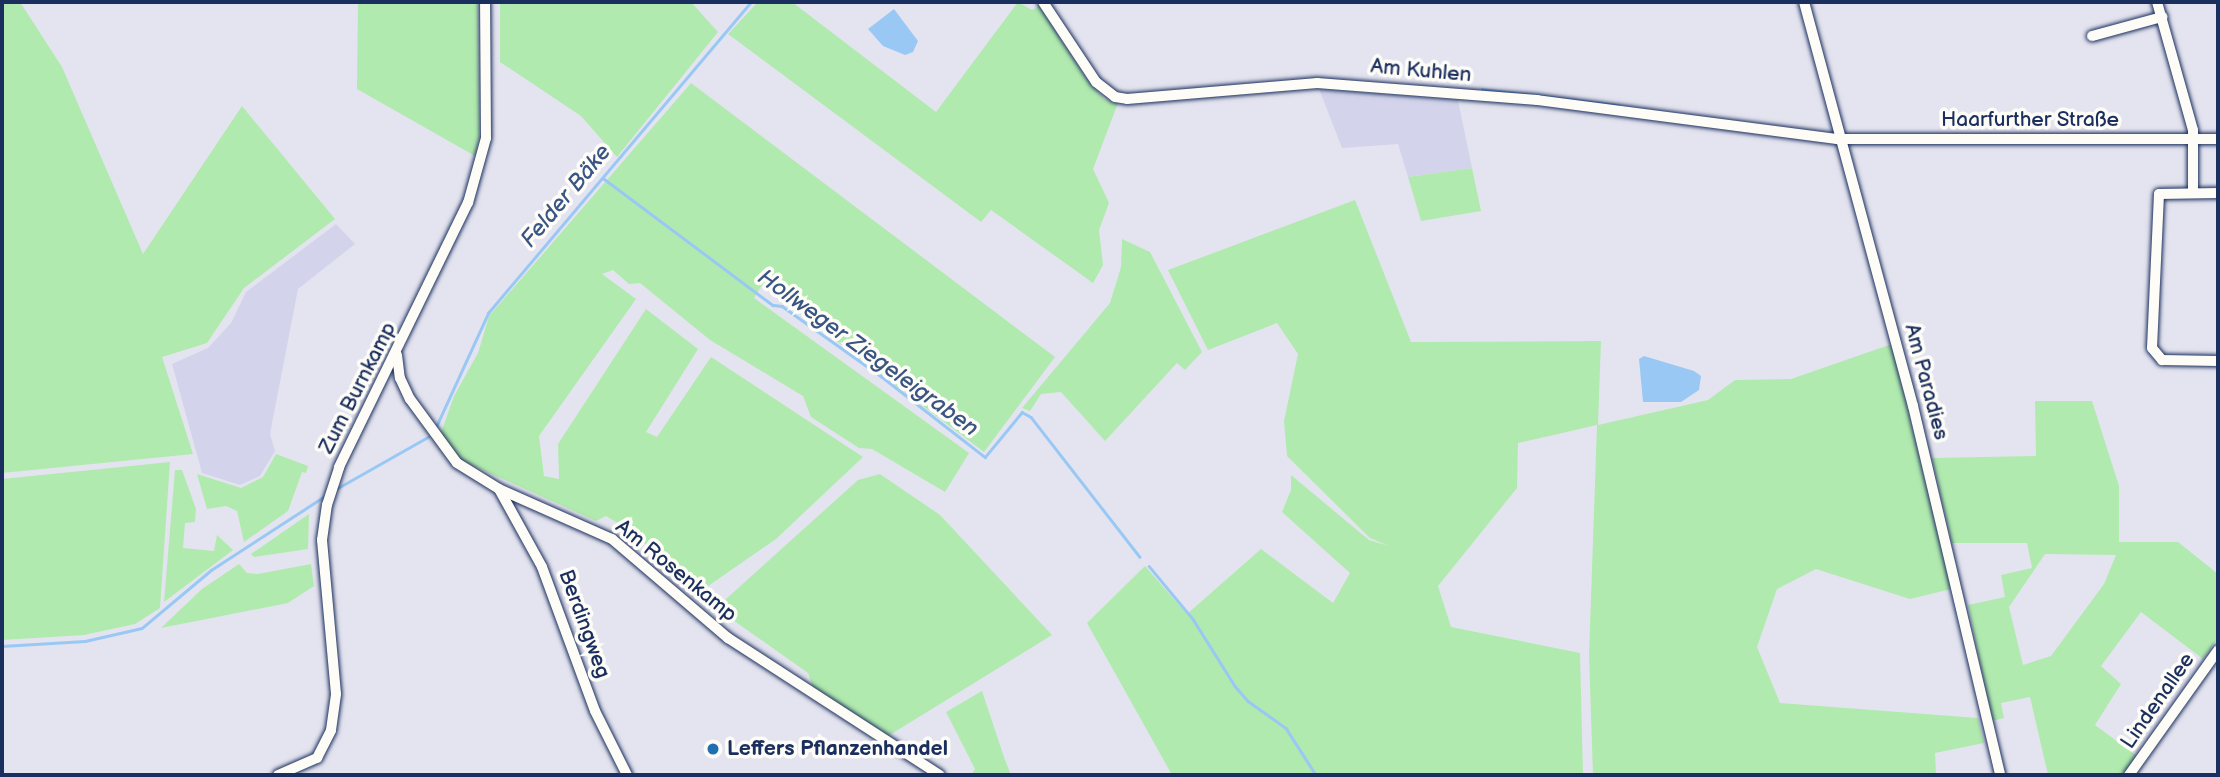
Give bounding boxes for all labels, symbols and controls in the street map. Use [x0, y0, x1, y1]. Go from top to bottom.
street label: Am Kuhlen [1370, 54, 1472, 88]
street label: Haarfurther Straße [1941, 107, 2119, 133]
water label: Felder Bäke [515, 139, 617, 253]
water label: Hollweger Ziegeleigraben [752, 264, 984, 442]
street label: Zum Burnkamp [314, 318, 402, 458]
street label: Am Paradies [1898, 321, 1954, 443]
street label: Am Rosenkamp [610, 514, 742, 628]
street label: Berdingweg [553, 566, 615, 682]
street label: Lindenallee [2116, 648, 2200, 754]
place label: Leffers Pflanzenhandel [727, 736, 948, 762]
marker: Leffers Pflanzenhandel [705, 741, 721, 757]

